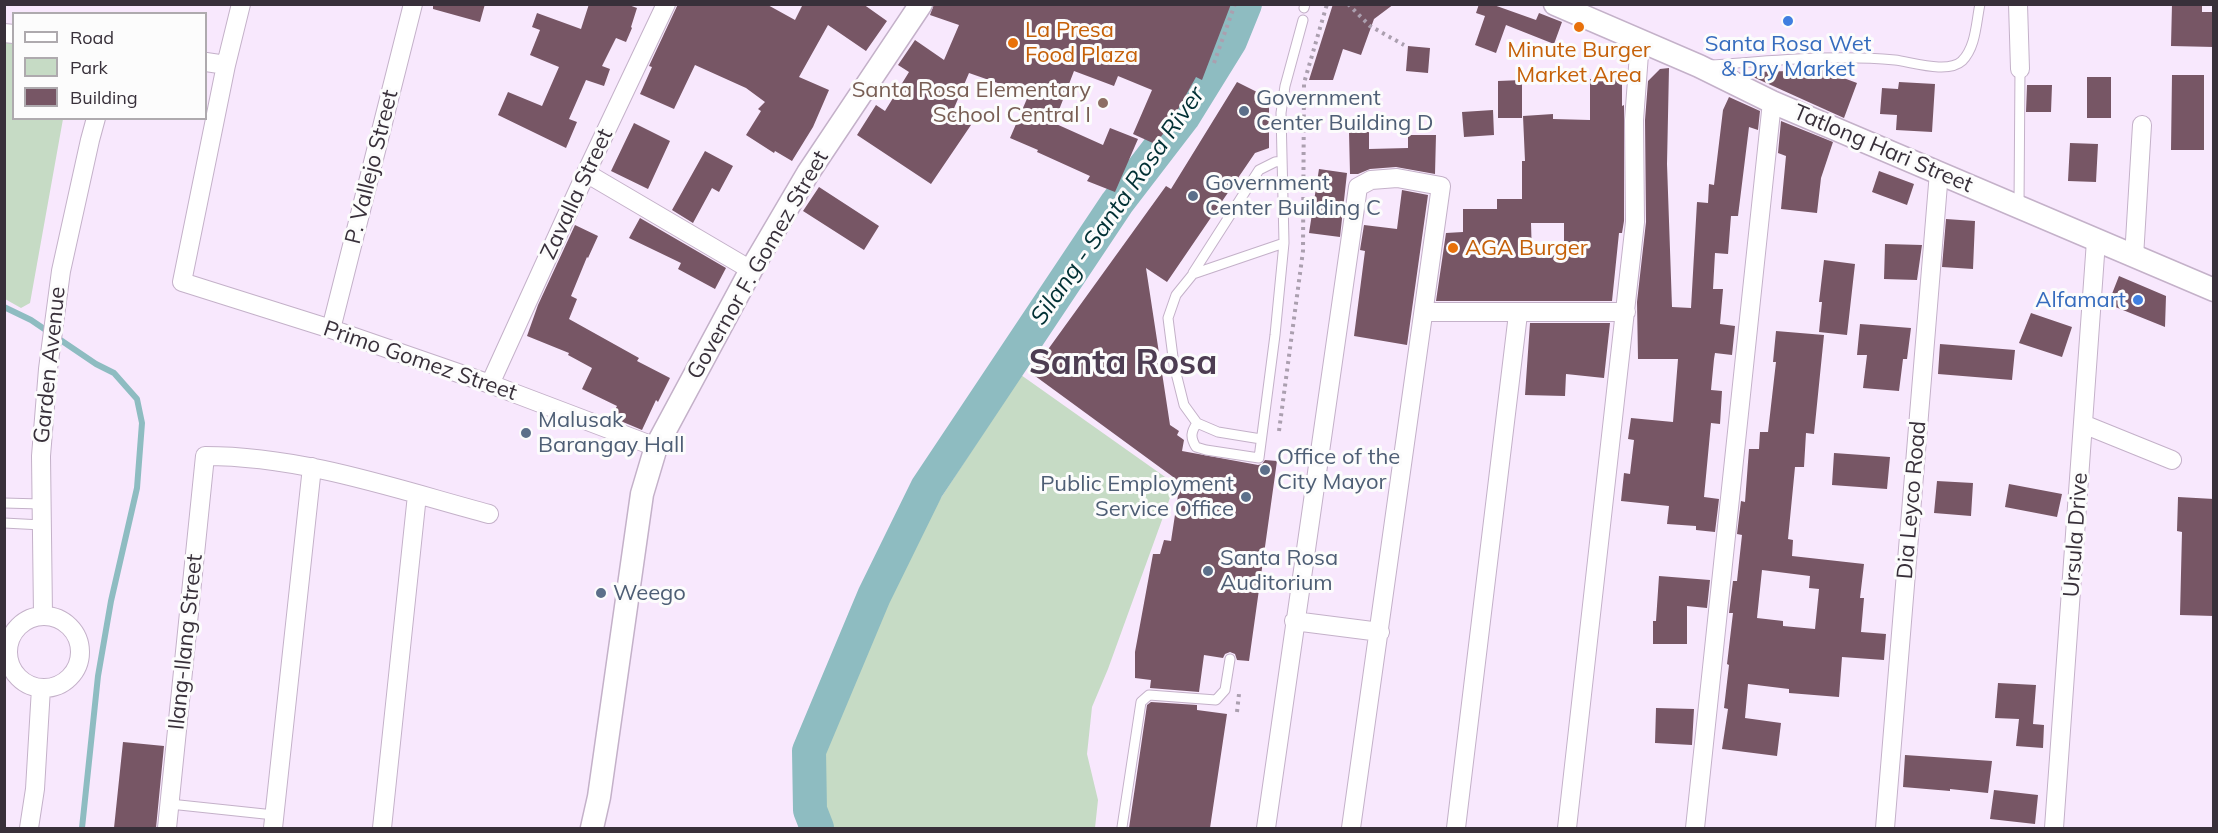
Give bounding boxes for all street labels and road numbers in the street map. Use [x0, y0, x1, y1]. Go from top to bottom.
street label: P. Vallejo Street [340, 87, 404, 247]
street label: Tatlong Hari Street [1789, 99, 1977, 199]
street label: Zavalla Street [535, 125, 619, 263]
street label: Governor F. Gomez Street [682, 146, 834, 384]
street label: Garden Avenue [29, 285, 71, 445]
street label: Primo Gomez Street [320, 316, 520, 406]
street label: Dia Leyco Road [1892, 420, 1932, 580]
street label: Ursula Drive [2058, 472, 2094, 598]
street label: Ilang-Ilang Street [164, 553, 208, 731]

